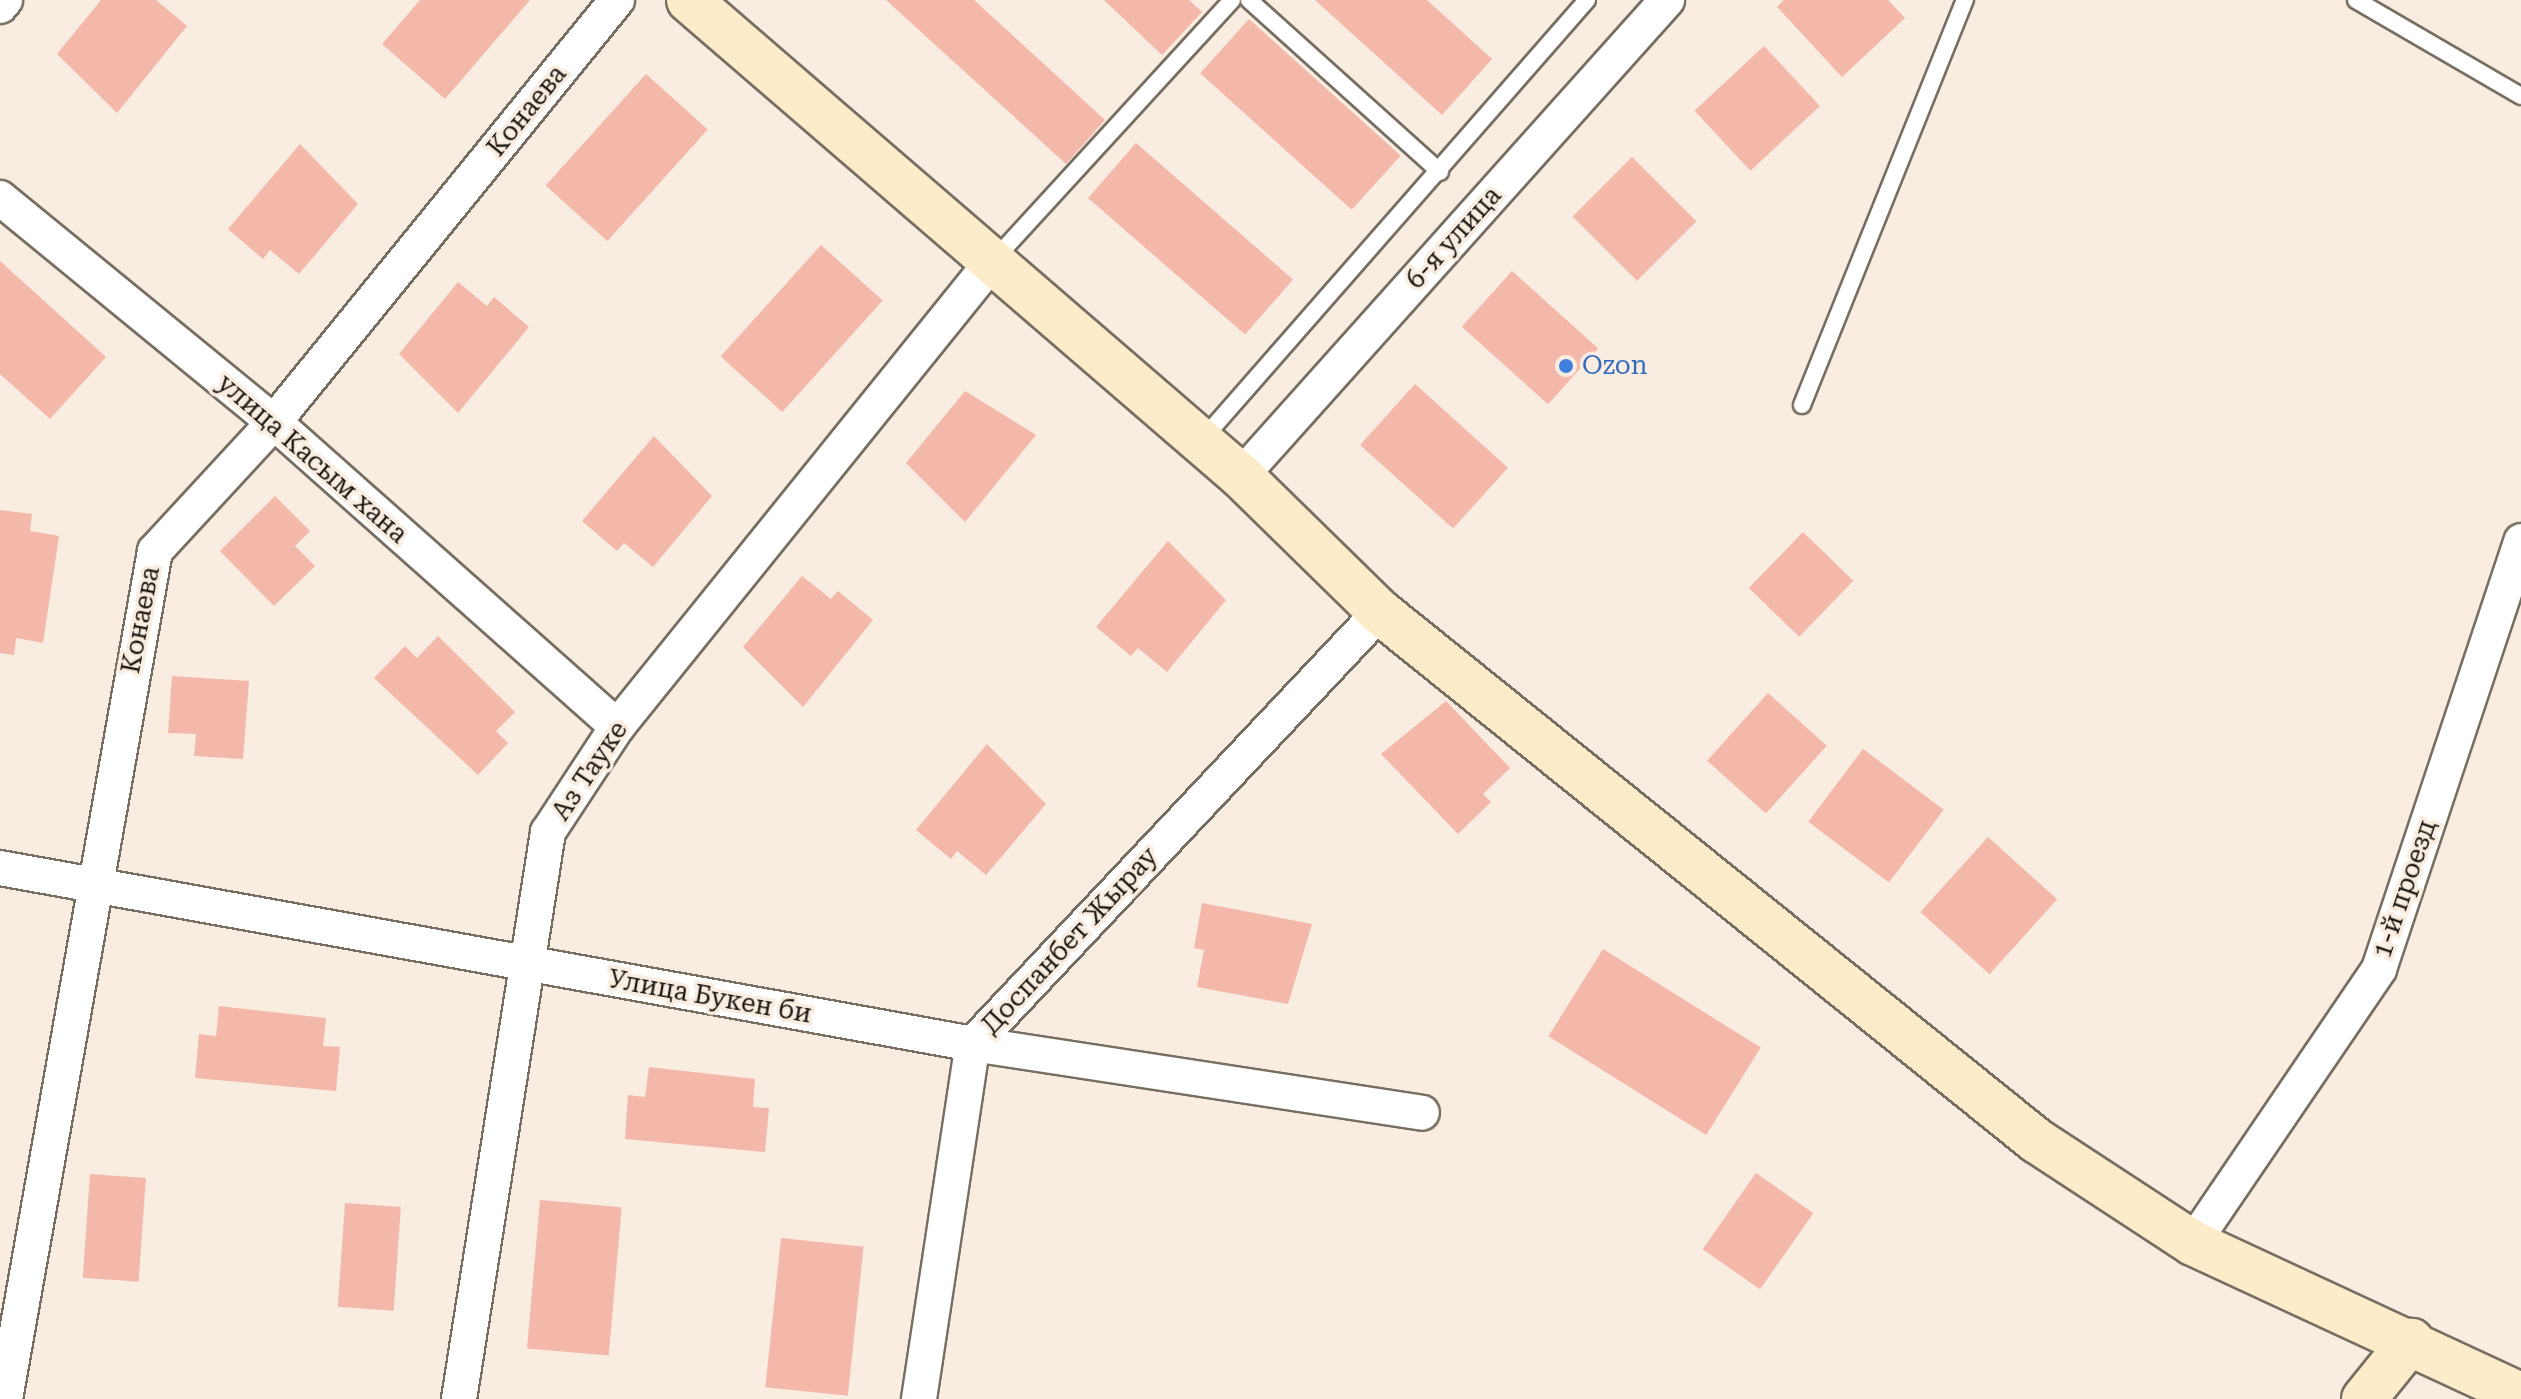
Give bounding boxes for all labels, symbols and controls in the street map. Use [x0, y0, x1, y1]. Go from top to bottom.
street label: Конаева [481, 59, 573, 163]
street label: 6-я улица [1400, 180, 1508, 296]
place label: Ozon [1582, 350, 1648, 382]
marker: Ozon [1557, 357, 1575, 375]
street label: улица Касым хана [211, 368, 413, 550]
street label: Конаева [115, 564, 167, 676]
street label: Аз Тауке [546, 715, 634, 827]
street label: 1-й проезд [2367, 816, 2443, 962]
street label: Доспанбет Жырау [975, 841, 1165, 1041]
street label: Улица Букен би [606, 964, 814, 1030]

